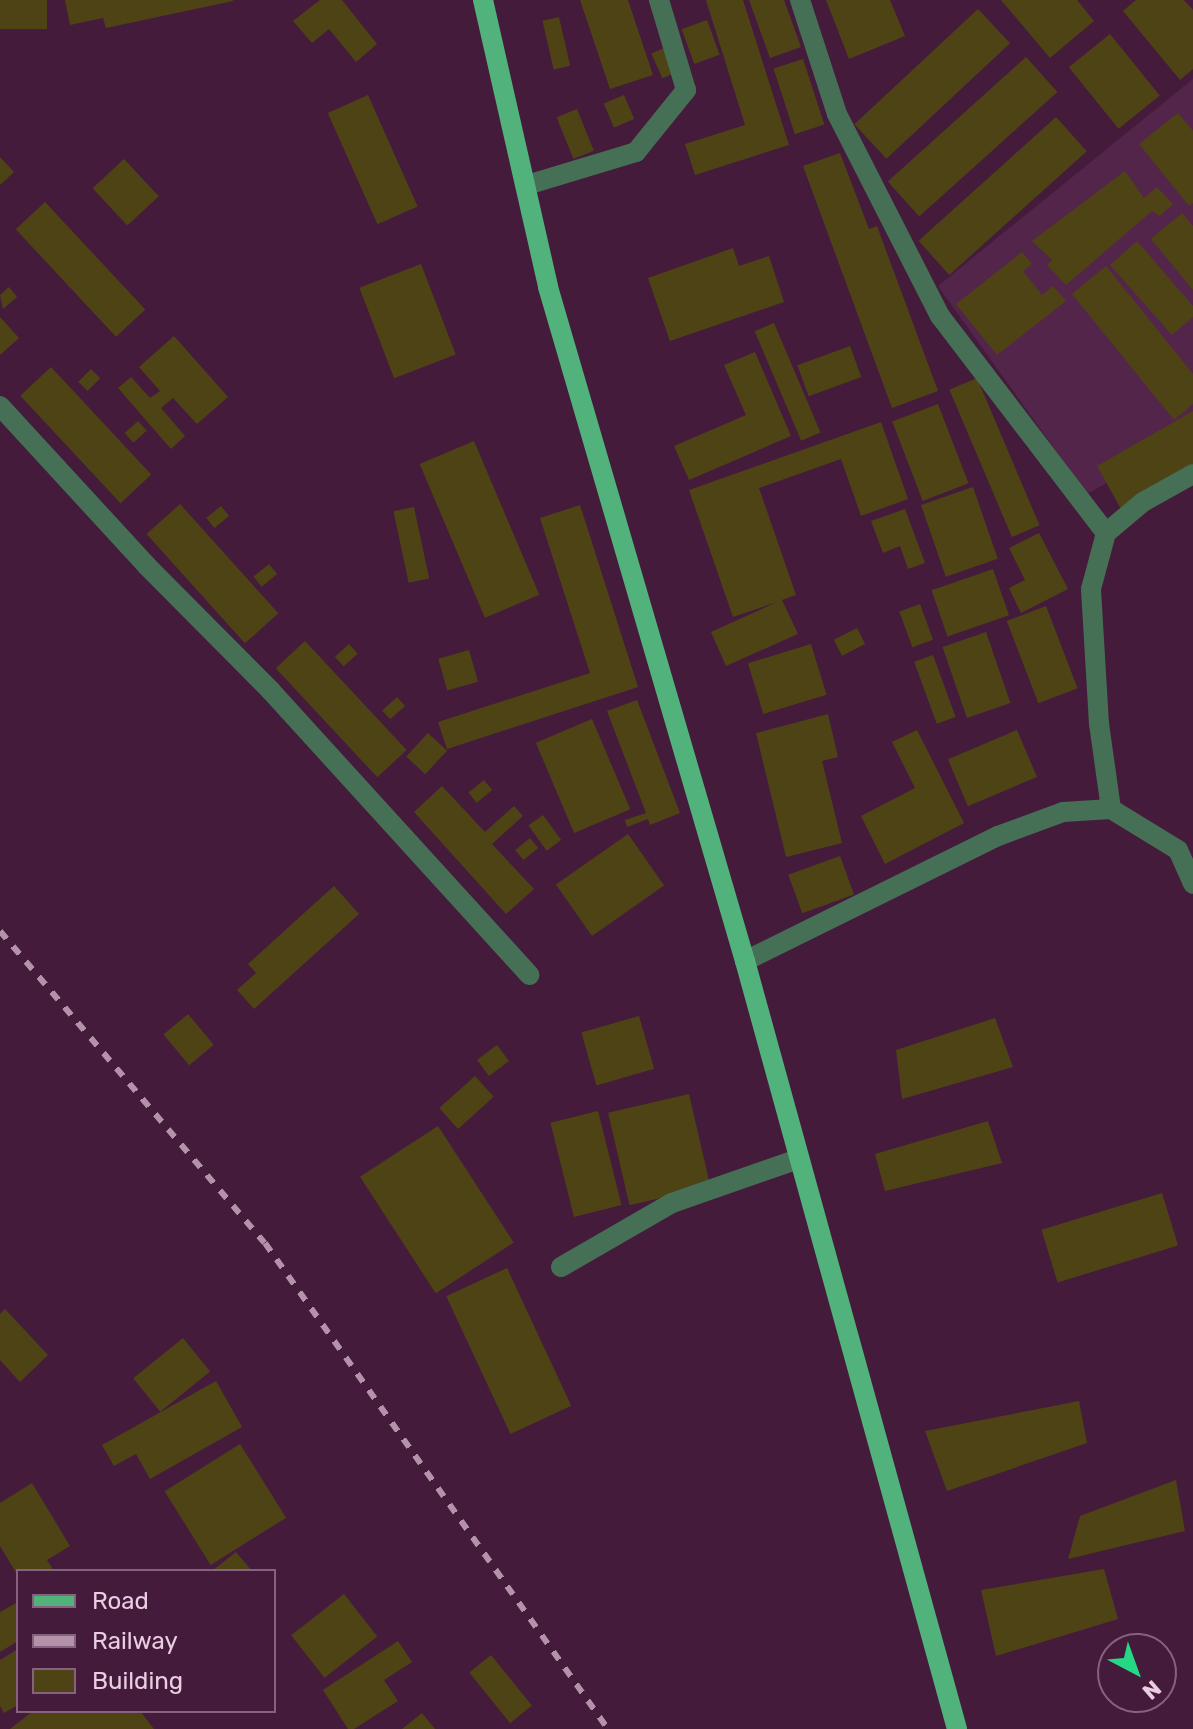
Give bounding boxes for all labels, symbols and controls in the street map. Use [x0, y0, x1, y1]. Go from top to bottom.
legend [16, 1569, 276, 1713]
text: Road [92, 1587, 149, 1615]
text: Railway [92, 1627, 178, 1655]
north arrow [1097, 1633, 1177, 1713]
text: Building [92, 1667, 183, 1695]
text: N [1137, 1675, 1167, 1705]

